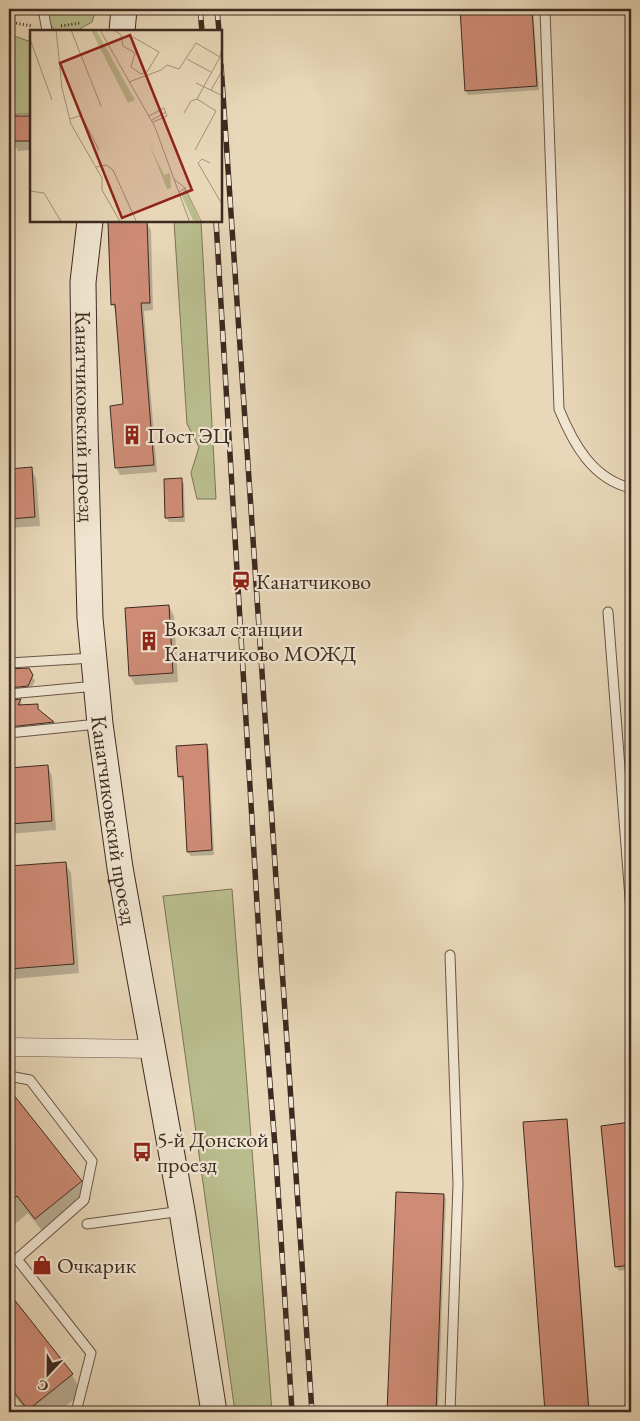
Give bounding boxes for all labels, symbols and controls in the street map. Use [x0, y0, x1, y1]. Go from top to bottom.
inset map [30, 30, 222, 222]
street label: Канатчиковский проезд [69, 311, 102, 523]
place label: Пост ЭЦ [147, 421, 230, 450]
building icon: Пост ЭЦ [121, 424, 143, 446]
place label: Канатчиково [256, 567, 371, 596]
station icon: Канатчиково [230, 570, 252, 592]
place label: Вокзал станции Канатчиково МОЖД [164, 614, 357, 668]
building icon: Вокзал станции Канатчиково МОЖД [138, 630, 160, 652]
street label: Канатчиковский проезд [85, 714, 144, 927]
place label: 5-й Донской проезд [157, 1125, 269, 1179]
bus stop icon: 5-й Донской проезд [131, 1141, 153, 1163]
place label: Очкарик [57, 1251, 137, 1280]
shop icon: Очкарик [31, 1254, 53, 1276]
north arrow [22, 1348, 72, 1398]
text: С [35, 1376, 51, 1396]

